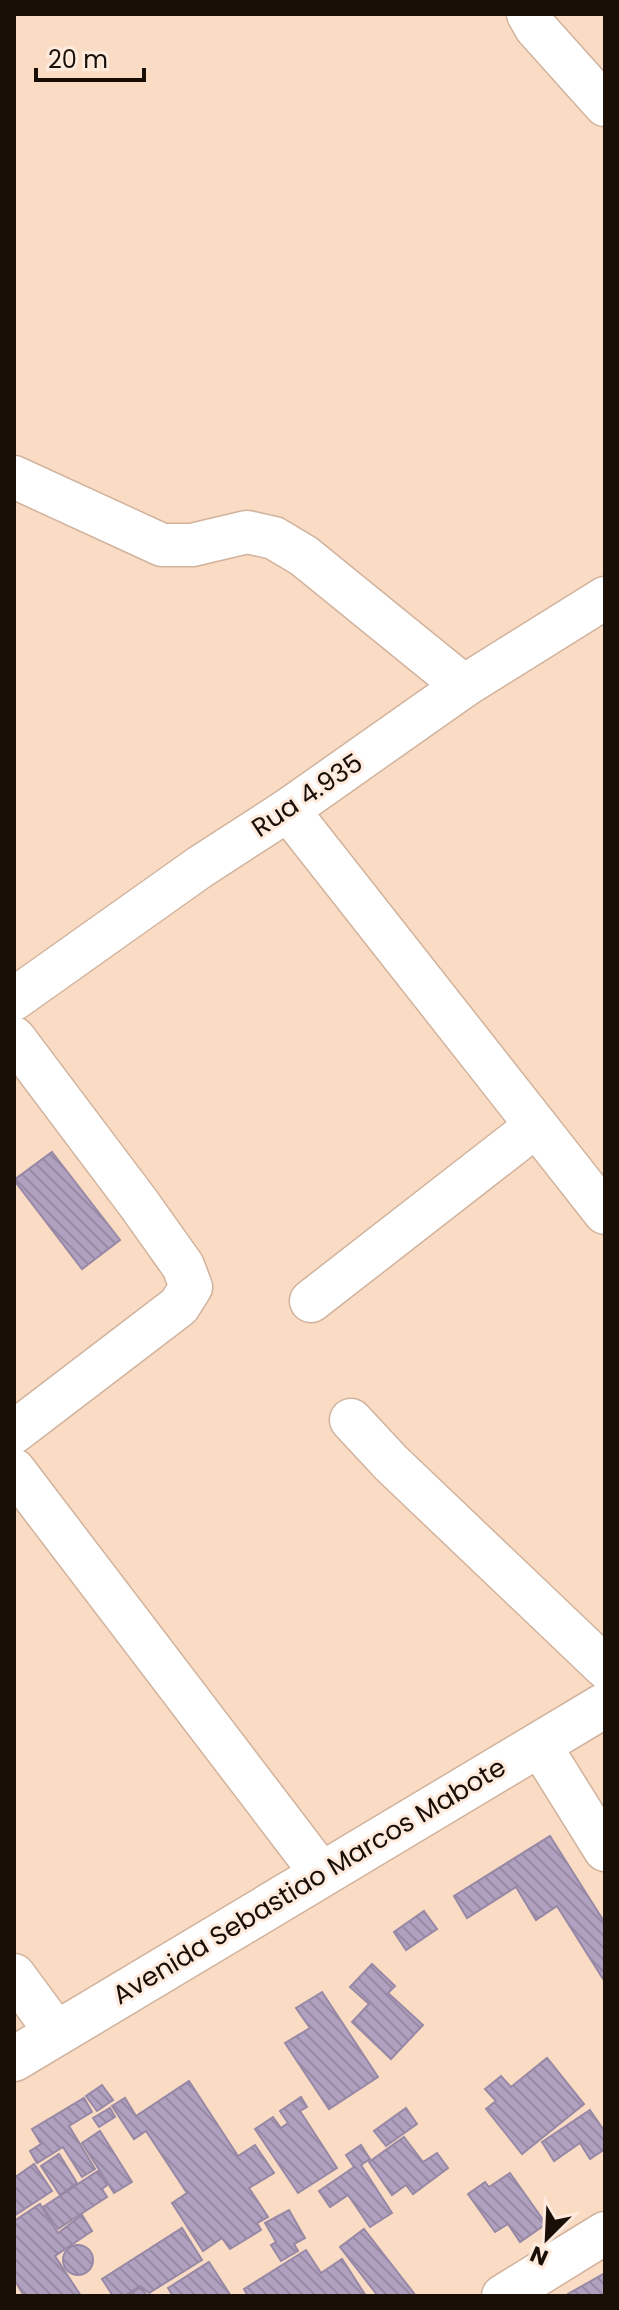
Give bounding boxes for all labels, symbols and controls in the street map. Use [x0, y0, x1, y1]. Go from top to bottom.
scale bar [36, 32, 144, 82]
text: 20 m [48, 43, 108, 76]
street label: Rua 4.935 [244, 745, 370, 845]
street label: Avenida Sebastiao Marcos Mabote [106, 1749, 512, 2013]
north arrow [507, 2198, 587, 2278]
text: N [525, 2238, 553, 2273]

